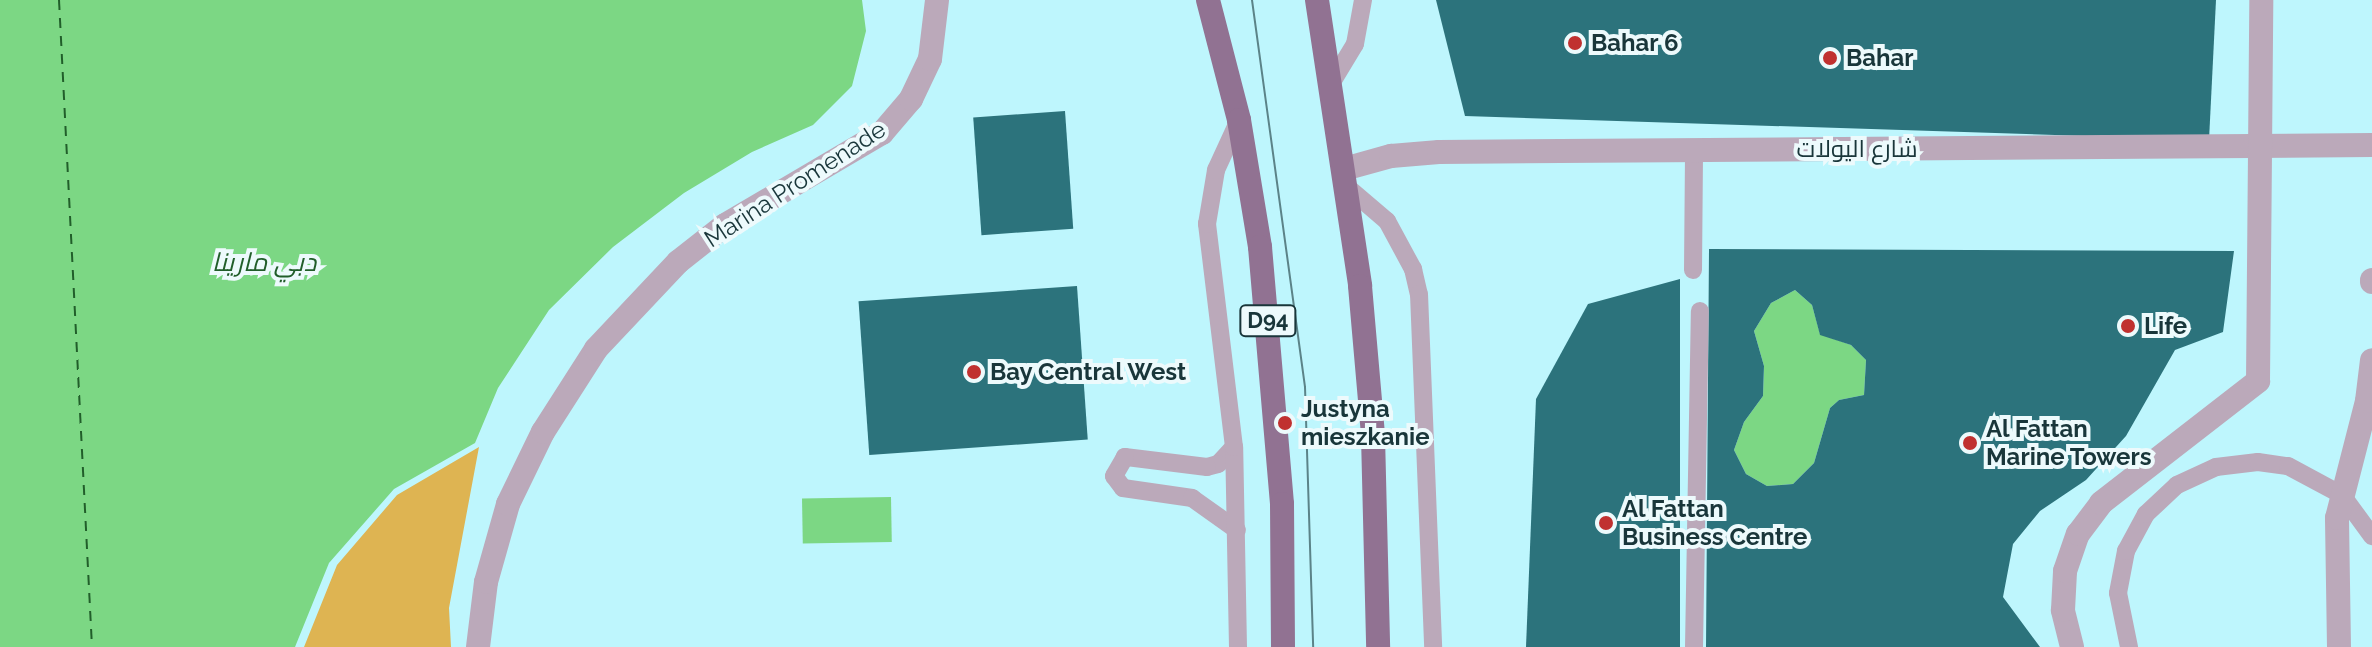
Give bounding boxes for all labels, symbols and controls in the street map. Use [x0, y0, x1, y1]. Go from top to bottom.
place label: Bahar 6 [1591, 29, 1679, 57]
marker: Bahar 6 [1566, 34, 1584, 52]
place label: Bahar [1846, 44, 1914, 72]
marker: Bahar [1821, 49, 1839, 67]
street label: Marina Promenade [699, 115, 891, 253]
street label: شارع اليولات [1796, 135, 1918, 163]
water label: دبي مارينا [212, 247, 316, 279]
road number: D94 [1238, 303, 1298, 339]
place label: Life [2144, 312, 2187, 340]
marker: Life [2119, 317, 2137, 335]
place label: Bay Central West [990, 358, 1188, 386]
marker: Bay Central West [965, 363, 983, 381]
place label: Justyna mieszkanie [1301, 395, 1430, 451]
marker: Justyna mieszkanie [1276, 414, 1294, 432]
place label: Al Fattan Marine Towers [1986, 415, 2152, 471]
marker: Al Fattan Marine Towers [1961, 434, 1979, 452]
place label: Al Fattan Business Centre [1622, 495, 1807, 551]
marker: Al Fattan Business Centre [1597, 514, 1615, 532]

